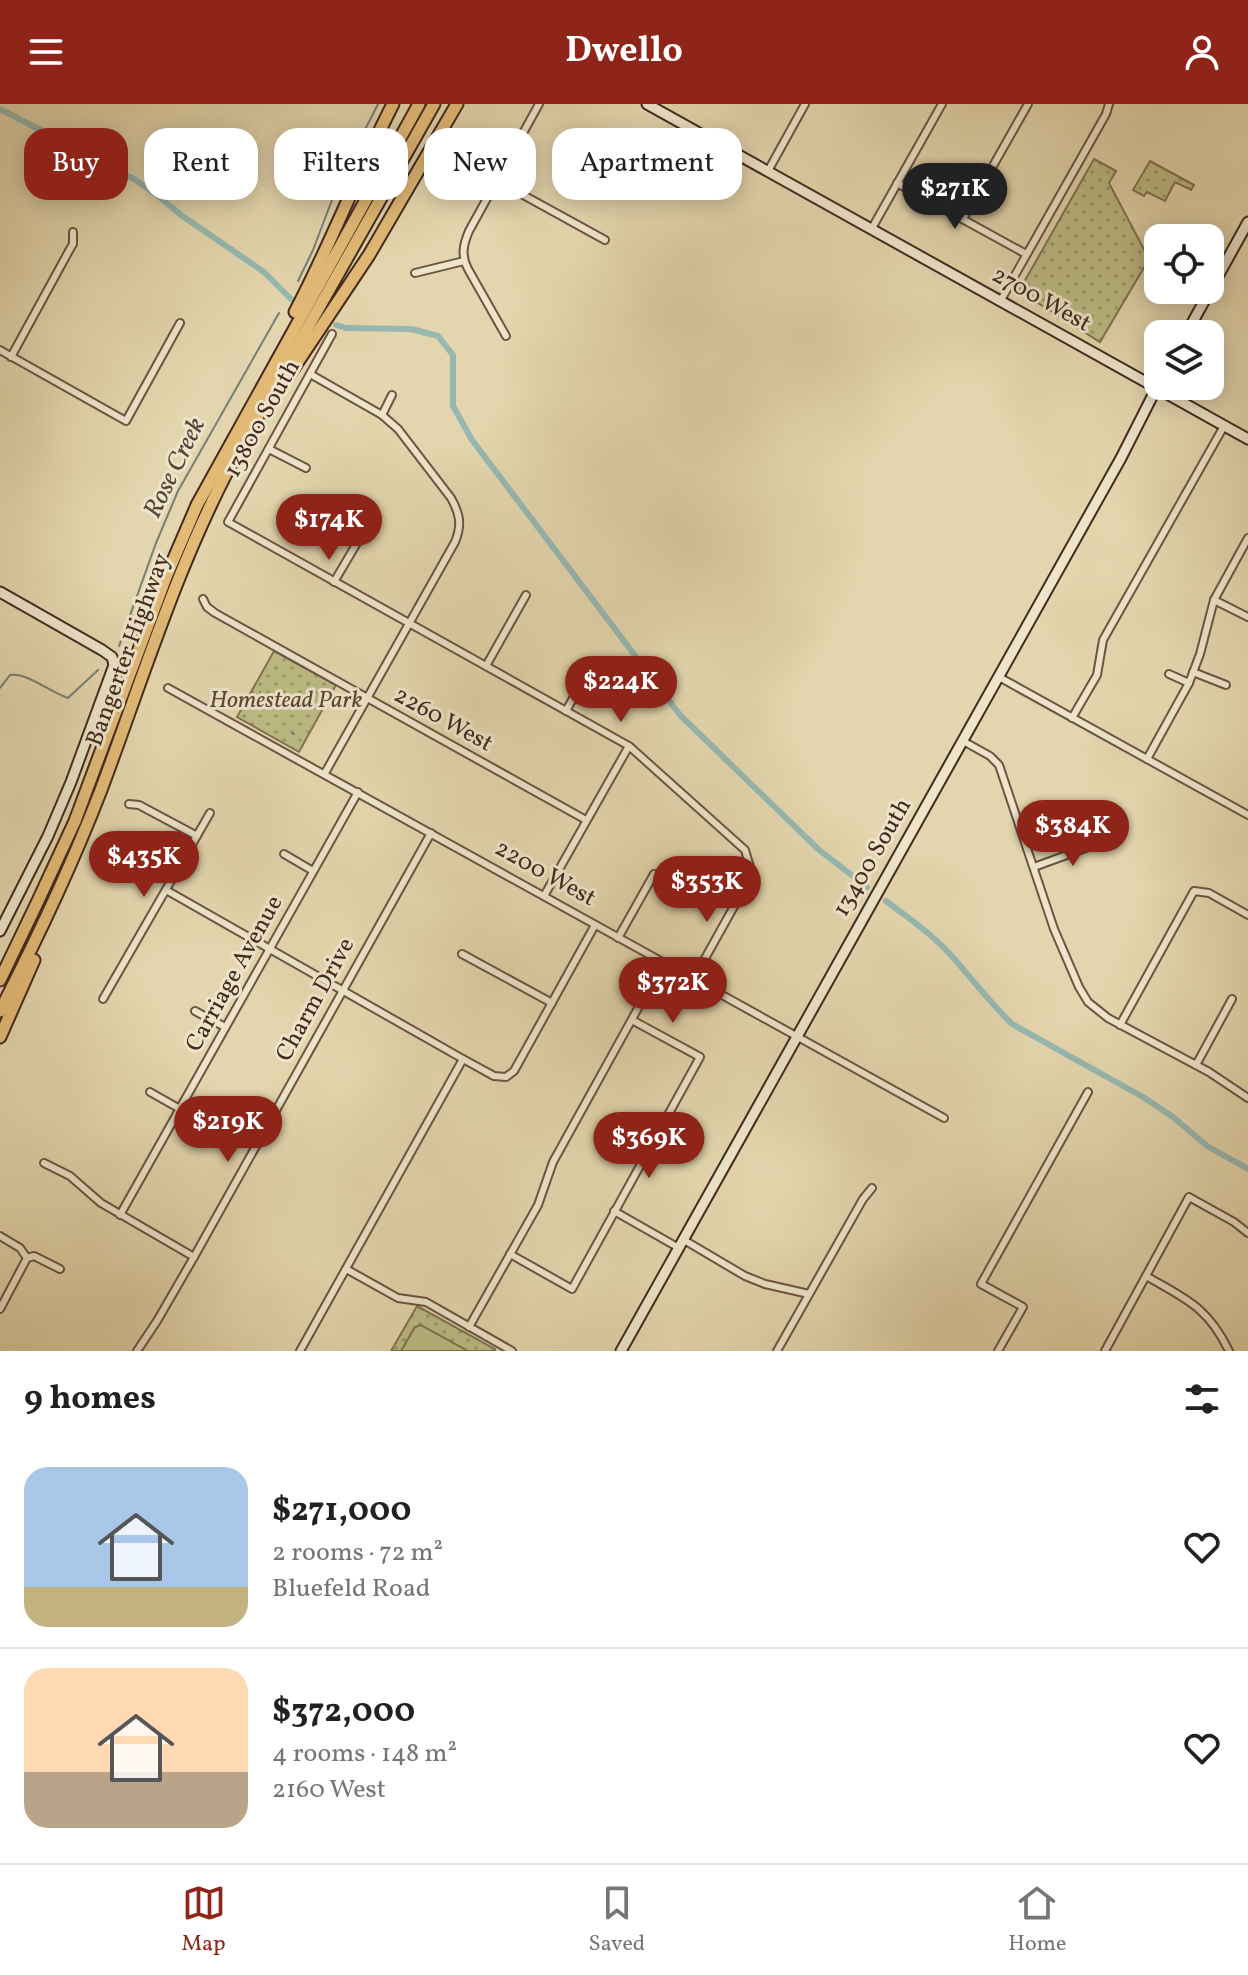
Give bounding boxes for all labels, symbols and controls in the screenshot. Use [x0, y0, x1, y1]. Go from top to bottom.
text: Dwello [565, 27, 683, 77]
icon: menu [24, 30, 68, 74]
icon: person [1180, 30, 1224, 74]
chip: Buy [24, 128, 128, 200]
chip: Rent [144, 128, 258, 200]
chip: Filters [274, 128, 408, 200]
chip: New [424, 128, 536, 200]
chip: Apartment [552, 128, 742, 200]
pin: $271K [899, 163, 1011, 231]
text: $271K [920, 171, 990, 207]
map controls [1144, 224, 1224, 400]
button: locate [1144, 224, 1224, 304]
street label: 2700 West [985, 259, 1097, 341]
button: layers [1144, 320, 1224, 400]
street label: 13800 South [217, 354, 309, 484]
water label: Rose Creek [135, 412, 215, 524]
pin: $174K [273, 494, 385, 562]
text: $174K [294, 502, 364, 538]
street label: Bangerter Highway [78, 549, 180, 751]
pin: $224K [565, 656, 677, 724]
text: $224K [583, 664, 659, 700]
street label: 2260 West [387, 679, 499, 761]
park label: Homestead Park [209, 684, 363, 718]
street label: 13400 South [825, 792, 921, 924]
pin: $384K [1017, 800, 1129, 868]
text: $384K [1035, 808, 1111, 844]
pin: $435K [88, 831, 200, 899]
street label: 2200 West [488, 832, 602, 916]
text: $435K [107, 839, 181, 875]
pin: $353K [651, 856, 763, 924]
text: $353K [671, 864, 743, 900]
street label: Carriage Avenue [178, 890, 292, 1058]
street label: Charm Drive [268, 932, 364, 1068]
pin: $372K [617, 957, 729, 1025]
text: $372K [637, 965, 709, 1001]
pin: $219K [172, 1096, 284, 1164]
text: $219K [192, 1104, 264, 1140]
pin: $369K [593, 1112, 705, 1180]
text: $369K [611, 1120, 687, 1156]
text: 9 homes [24, 1376, 156, 1423]
icon: filters [1180, 1377, 1224, 1421]
text: $271,000 [272, 1488, 411, 1535]
icon: home [88, 1499, 184, 1595]
icon: heart [1180, 1525, 1224, 1569]
text: 2 rooms · 72 m² [272, 1535, 443, 1571]
text: Bluefeld Road [272, 1571, 431, 1607]
text: $372,000 [272, 1689, 415, 1736]
icon: home [88, 1700, 184, 1796]
icon: heart [1180, 1726, 1224, 1770]
text: 4 rooms · 148 m² [272, 1736, 457, 1772]
text: 2160 West [272, 1772, 386, 1808]
tab: Map [182, 1881, 226, 1960]
tab: Saved [589, 1881, 645, 1960]
tab: Home [1008, 1881, 1066, 1960]

